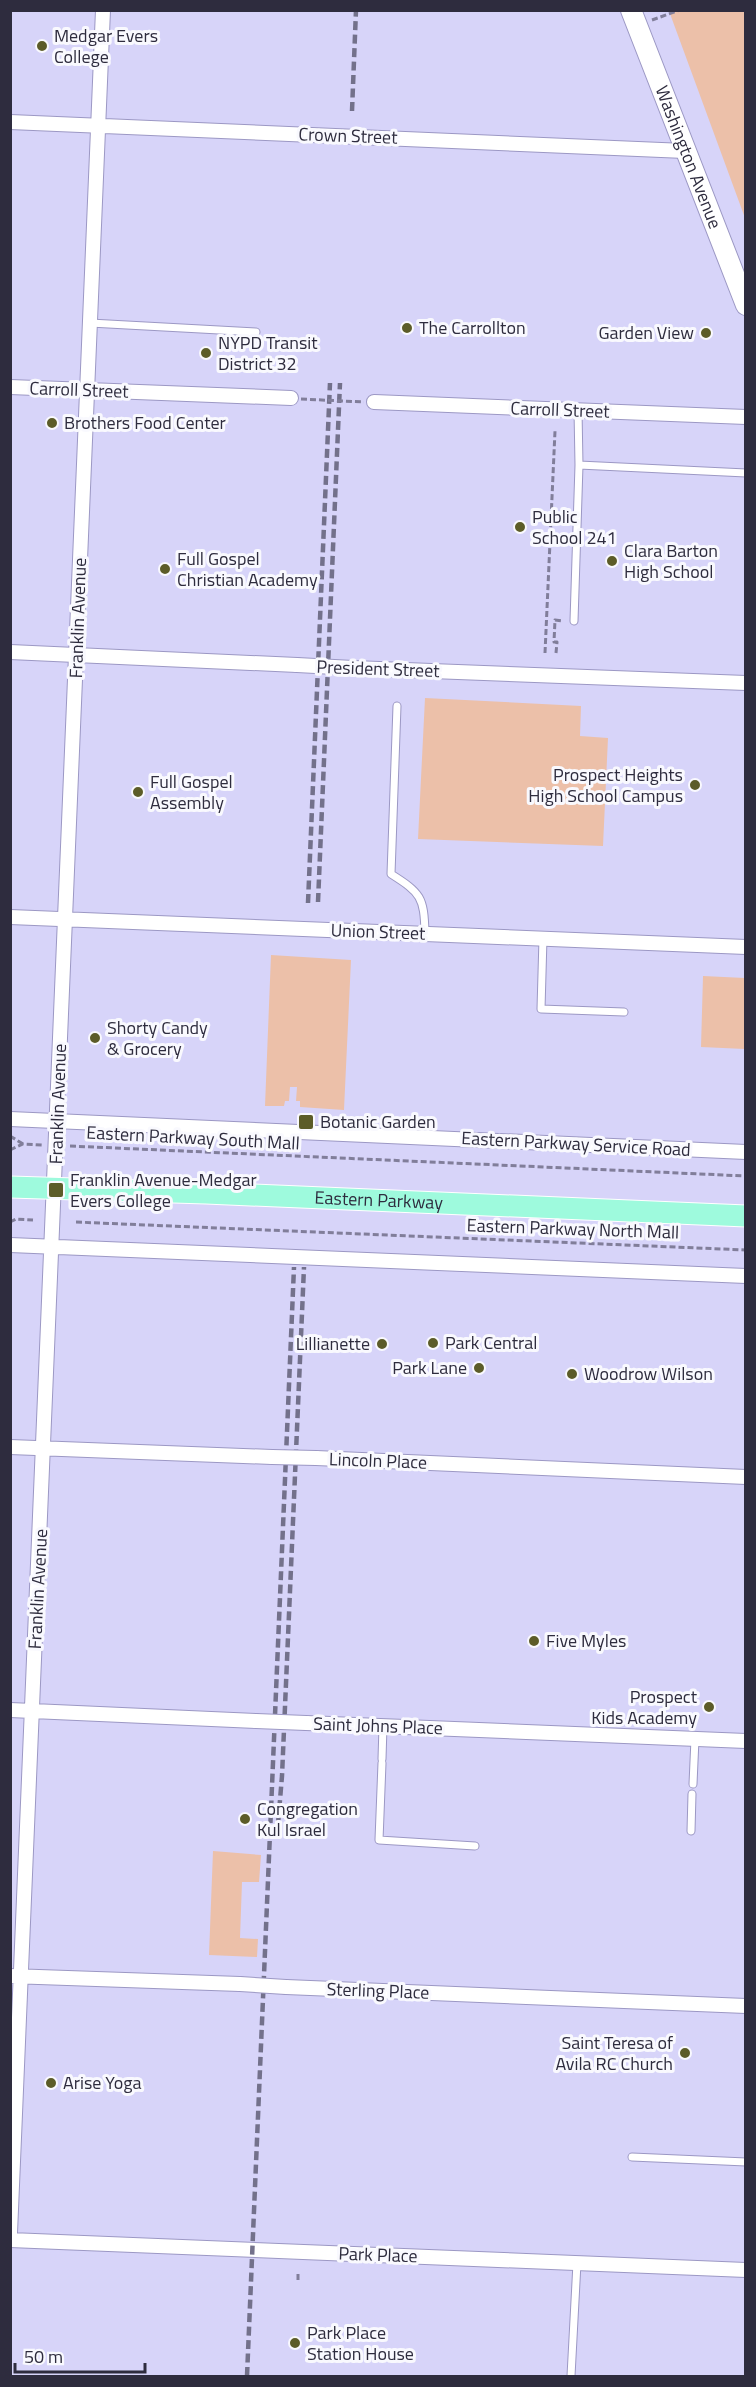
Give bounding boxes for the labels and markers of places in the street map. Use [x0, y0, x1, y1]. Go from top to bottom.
place label: Medgar Evers College [54, 22, 158, 70]
marker: Medgar Evers College [35, 39, 49, 53]
place label: The Carrollton [419, 314, 526, 341]
place label: Garden View [599, 319, 694, 346]
marker: The Carrollton [400, 321, 414, 335]
marker: Garden View [699, 326, 713, 340]
place label: NYPD Transit District 32 [218, 329, 318, 377]
marker: NYPD Transit District 32 [199, 346, 213, 360]
place label: Brothers Food Center [64, 409, 226, 436]
marker: Brothers Food Center [45, 416, 59, 430]
place label: Public School 241 [532, 503, 617, 551]
marker: Public School 241 [513, 520, 527, 534]
place label: Clara Barton High School [624, 537, 718, 585]
place label: Full Gospel Christian Academy [177, 545, 318, 593]
marker: Clara Barton High School [605, 554, 619, 568]
marker: Full Gospel Christian Academy [158, 562, 172, 576]
place label: Prospect Heights High School Campus [528, 761, 683, 809]
place label: Full Gospel Assembly [150, 768, 233, 816]
marker: Prospect Heights High School Campus [688, 778, 702, 792]
marker: Full Gospel Assembly [131, 785, 145, 799]
place label: Shorty Candy & Grocery [107, 1014, 208, 1062]
marker: Shorty Candy & Grocery [88, 1031, 102, 1045]
place label: Botanic Garden [320, 1108, 436, 1135]
marker: Botanic Garden [297, 1113, 315, 1131]
place label: Franklin Avenue-Medgar Evers College [70, 1166, 257, 1214]
marker: Franklin Avenue-Medgar Evers College [47, 1181, 65, 1199]
place label: Park Central [445, 1329, 537, 1356]
place label: Lillianette [296, 1330, 370, 1357]
marker: Park Central [426, 1336, 440, 1350]
marker: Lillianette [375, 1337, 389, 1351]
place label: Park Lane [392, 1354, 467, 1381]
place label: Woodrow Wilson [584, 1360, 713, 1387]
marker: Park Lane [472, 1361, 486, 1375]
marker: Woodrow Wilson [565, 1367, 579, 1381]
place label: Five Myles [546, 1627, 626, 1654]
marker: Five Myles [527, 1634, 541, 1648]
place label: Prospect Kids Academy [591, 1683, 698, 1731]
marker: Prospect Kids Academy [702, 1700, 716, 1714]
place label: Congregation Kul Israel [257, 1795, 358, 1843]
marker: Congregation Kul Israel [238, 1812, 252, 1826]
place label: Saint Teresa of Avila RC Church [555, 2029, 673, 2077]
marker: Saint Teresa of Avila RC Church [678, 2046, 692, 2060]
place label: Arise Yoga [63, 2069, 142, 2096]
marker: Arise Yoga [44, 2076, 58, 2090]
place label: Park Place Station House [307, 2319, 414, 2367]
marker: Park Place Station House [288, 2336, 302, 2350]

